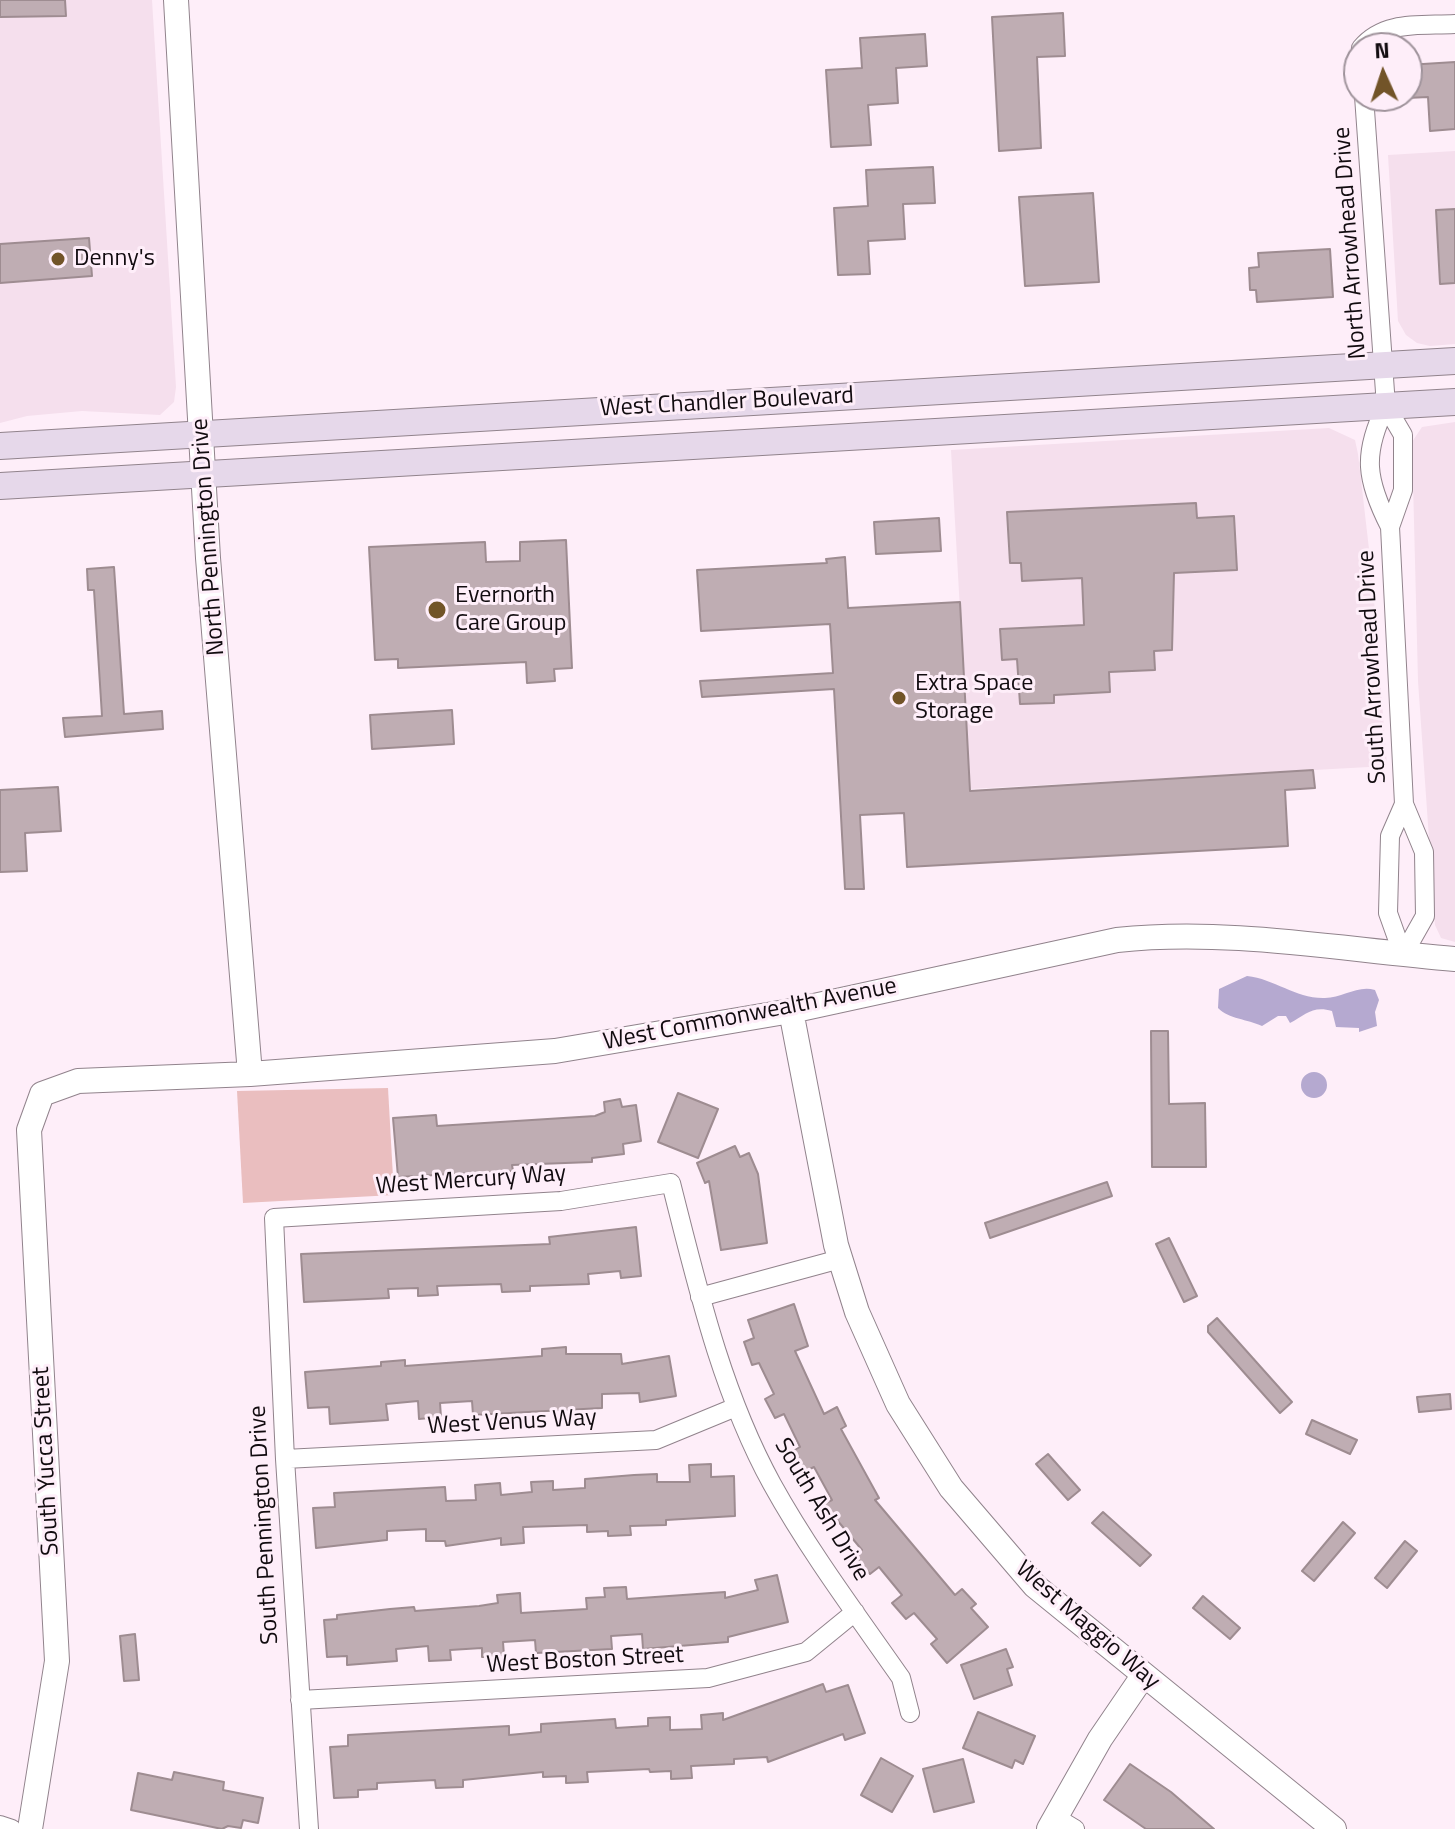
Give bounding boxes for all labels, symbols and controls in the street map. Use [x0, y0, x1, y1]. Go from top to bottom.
north arrow [1343, 32, 1423, 112]
text: N [1373, 33, 1390, 67]
street label: North Arrowhead Drive [1329, 126, 1373, 360]
place label: Denny's [74, 245, 155, 273]
marker: Denny's [49, 250, 67, 268]
street label: West Chandler Boulevard [599, 382, 855, 424]
street label: North Pennington Drive [186, 417, 232, 657]
street label: South Arrowhead Drive [1352, 549, 1394, 785]
place label: Evernorth Care Group [455, 582, 566, 638]
marker: Evernorth Care Group [426, 599, 448, 621]
place label: Extra Space Storage [915, 670, 1033, 726]
marker: Extra Space Storage [890, 689, 908, 707]
street label: West Commonwealth Avenue [601, 972, 899, 1058]
street label: West Mercury Way [375, 1160, 567, 1202]
street label: South Yucca Street [28, 1366, 66, 1556]
street label: West Venus Way [427, 1404, 597, 1442]
street label: South Pennington Drive [244, 1405, 286, 1645]
street label: South Ash Drive [767, 1434, 875, 1586]
street label: West Maggio Way [1009, 1555, 1165, 1697]
street label: West Boston Street [486, 1641, 684, 1681]

